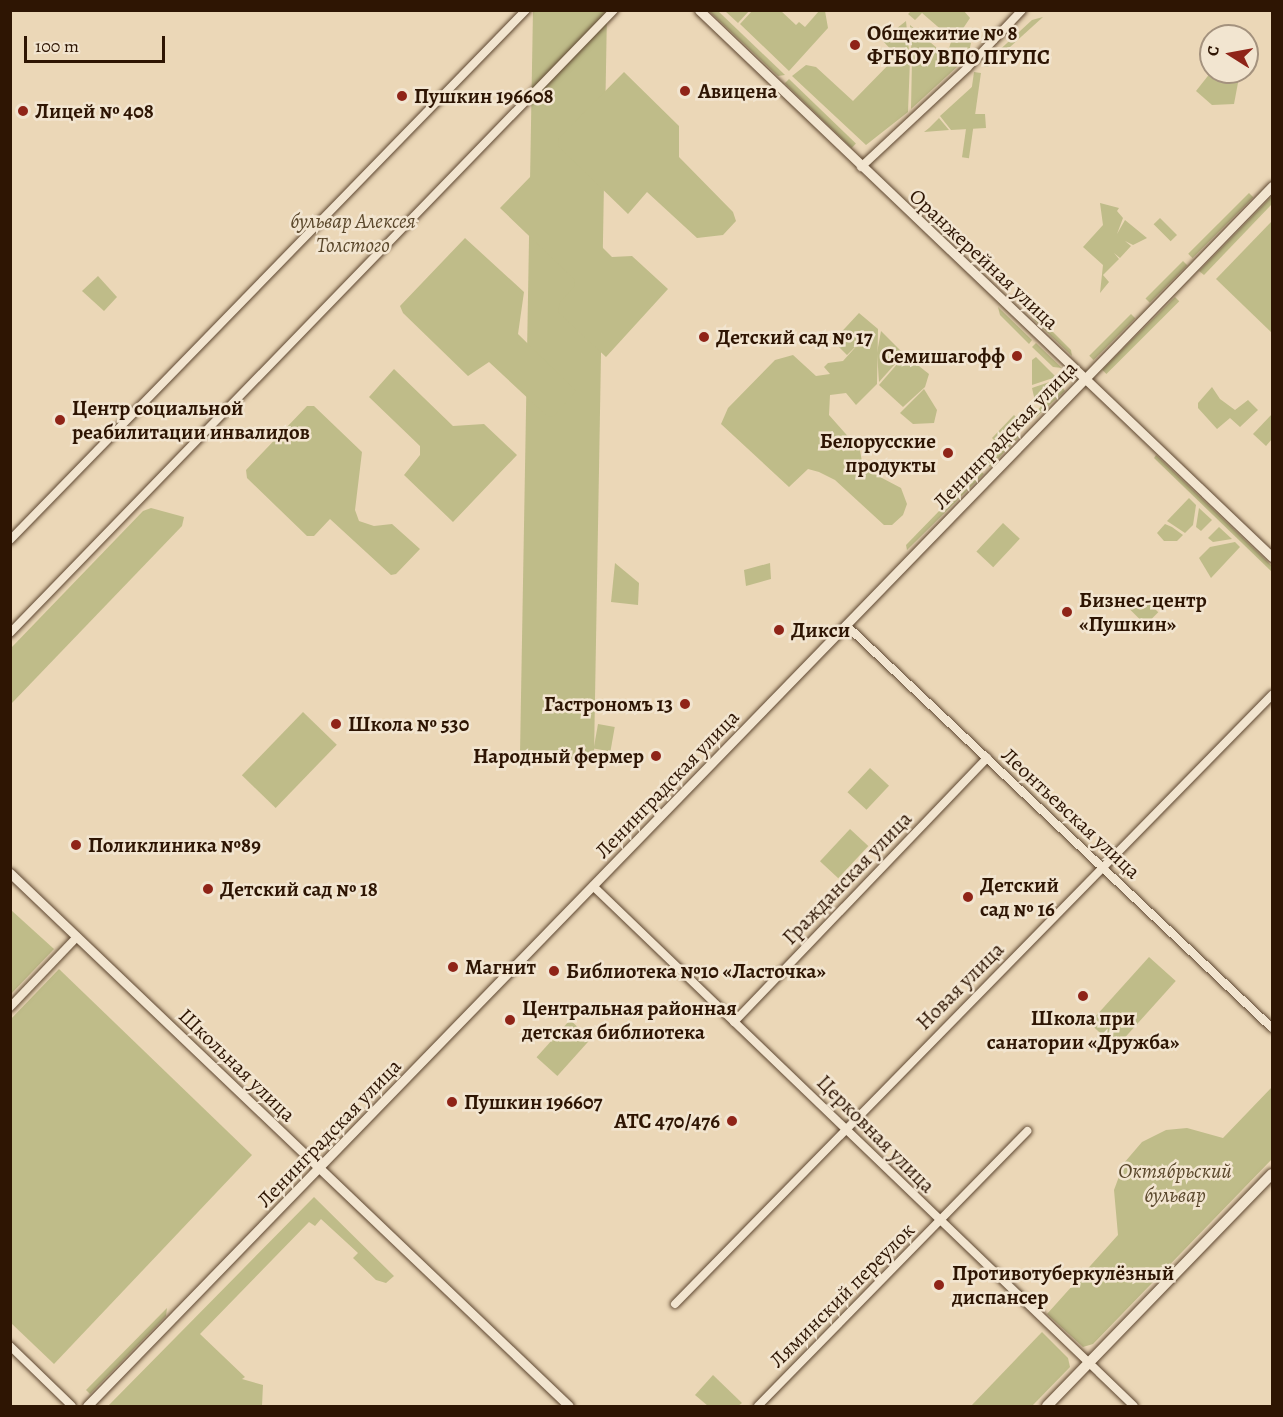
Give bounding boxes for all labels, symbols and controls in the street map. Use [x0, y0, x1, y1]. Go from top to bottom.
place label: Общежитие № 8 ФГБОУ ВПО ПГУПС [867, 20, 1050, 70]
scale bar [27, 24, 168, 62]
north arrow [1199, 24, 1259, 84]
text: 100 m [35, 34, 79, 58]
marker: Общежитие № 8 ФГБОУ ВПО ПГУПС [848, 38, 862, 52]
text: С [1202, 44, 1225, 58]
place label: Авицена [698, 78, 778, 104]
marker: Авицена [676, 82, 694, 100]
place label: Пушкин 196608 [414, 83, 554, 109]
marker: Пушкин 196608 [395, 89, 409, 103]
place label: Лицей № 408 [35, 98, 154, 124]
marker: Лицей № 408 [16, 104, 30, 118]
street label: Оранжерейная улица [904, 183, 1064, 335]
park label: бульвар Алексея Толстого [290, 208, 416, 258]
place label: Детский сад № 17 [716, 324, 873, 350]
marker: Детский сад № 17 [697, 330, 711, 344]
place label: Семишагофф [881, 343, 1005, 369]
marker: Семишагофф [1010, 349, 1024, 363]
street label: Ленинградская улица [928, 356, 1082, 514]
place label: Центр социальной реабилитации инвалидов [72, 395, 310, 445]
marker: Центр социальной реабилитации инвалидов [53, 413, 67, 427]
place label: Белорусские продукты [820, 428, 936, 478]
marker: Белорусские продукты [941, 446, 955, 460]
place label: Бизнес-центр «Пушкин» [1079, 587, 1207, 637]
marker: Бизнес-центр «Пушкин» [1060, 605, 1074, 619]
place label: Дикси [791, 617, 850, 643]
marker: Дикси [772, 623, 786, 637]
place label: Гастрономъ 13 [544, 691, 673, 717]
marker: Гастрономъ 13 [678, 697, 692, 711]
street label: Ленинградская улица [590, 705, 744, 863]
place label: Школа № 530 [348, 711, 469, 737]
marker: Школа № 530 [329, 717, 343, 731]
street label: Леонтьевская улица [996, 742, 1146, 884]
place label: Народный фермер [473, 743, 644, 769]
marker: Народный фермер [649, 749, 663, 763]
street label: Гражданская улица [777, 806, 917, 950]
place label: Поликлиника №89 [88, 832, 261, 858]
marker: Поликлиника №89 [69, 838, 83, 852]
place label: Детский сад № 16 [980, 872, 1059, 922]
place label: Детский сад № 18 [220, 876, 378, 902]
marker: Детский сад № 18 [201, 882, 215, 896]
marker: Детский сад № 16 [961, 890, 975, 904]
street label: Новая улица [911, 937, 1009, 1035]
place label: Магнит [465, 954, 536, 980]
place label: Библиотека №10 «Ласточка» [566, 958, 826, 984]
marker: Магнит [446, 960, 460, 974]
marker: Библиотека №10 «Ласточка» [547, 964, 561, 978]
marker: Школа при санатории «Дружба» [1076, 989, 1090, 1003]
place label: Центральная районная детская библиотека [522, 995, 737, 1045]
street label: Школьная улица [173, 1003, 301, 1127]
place label: Школа при санатории «Дружба» [987, 1005, 1179, 1055]
marker: Центральная районная детская библиотека [503, 1013, 517, 1027]
street label: Ленинградская улица [252, 1054, 406, 1212]
street label: Церковная улица [812, 1070, 940, 1198]
place label: Пушкин 196607 [464, 1089, 602, 1115]
marker: Пушкин 196607 [445, 1095, 459, 1109]
place label: АТС 470/476 [614, 1108, 720, 1134]
marker: АТС 470/476 [725, 1114, 739, 1128]
park label: Октябрьский бульвар [1118, 1158, 1232, 1208]
street label: Ляминский переулок [764, 1217, 920, 1373]
place label: Противотуберкулёзный диспансер [952, 1260, 1174, 1310]
marker: Противотуберкулёзный диспансер [930, 1276, 948, 1294]

